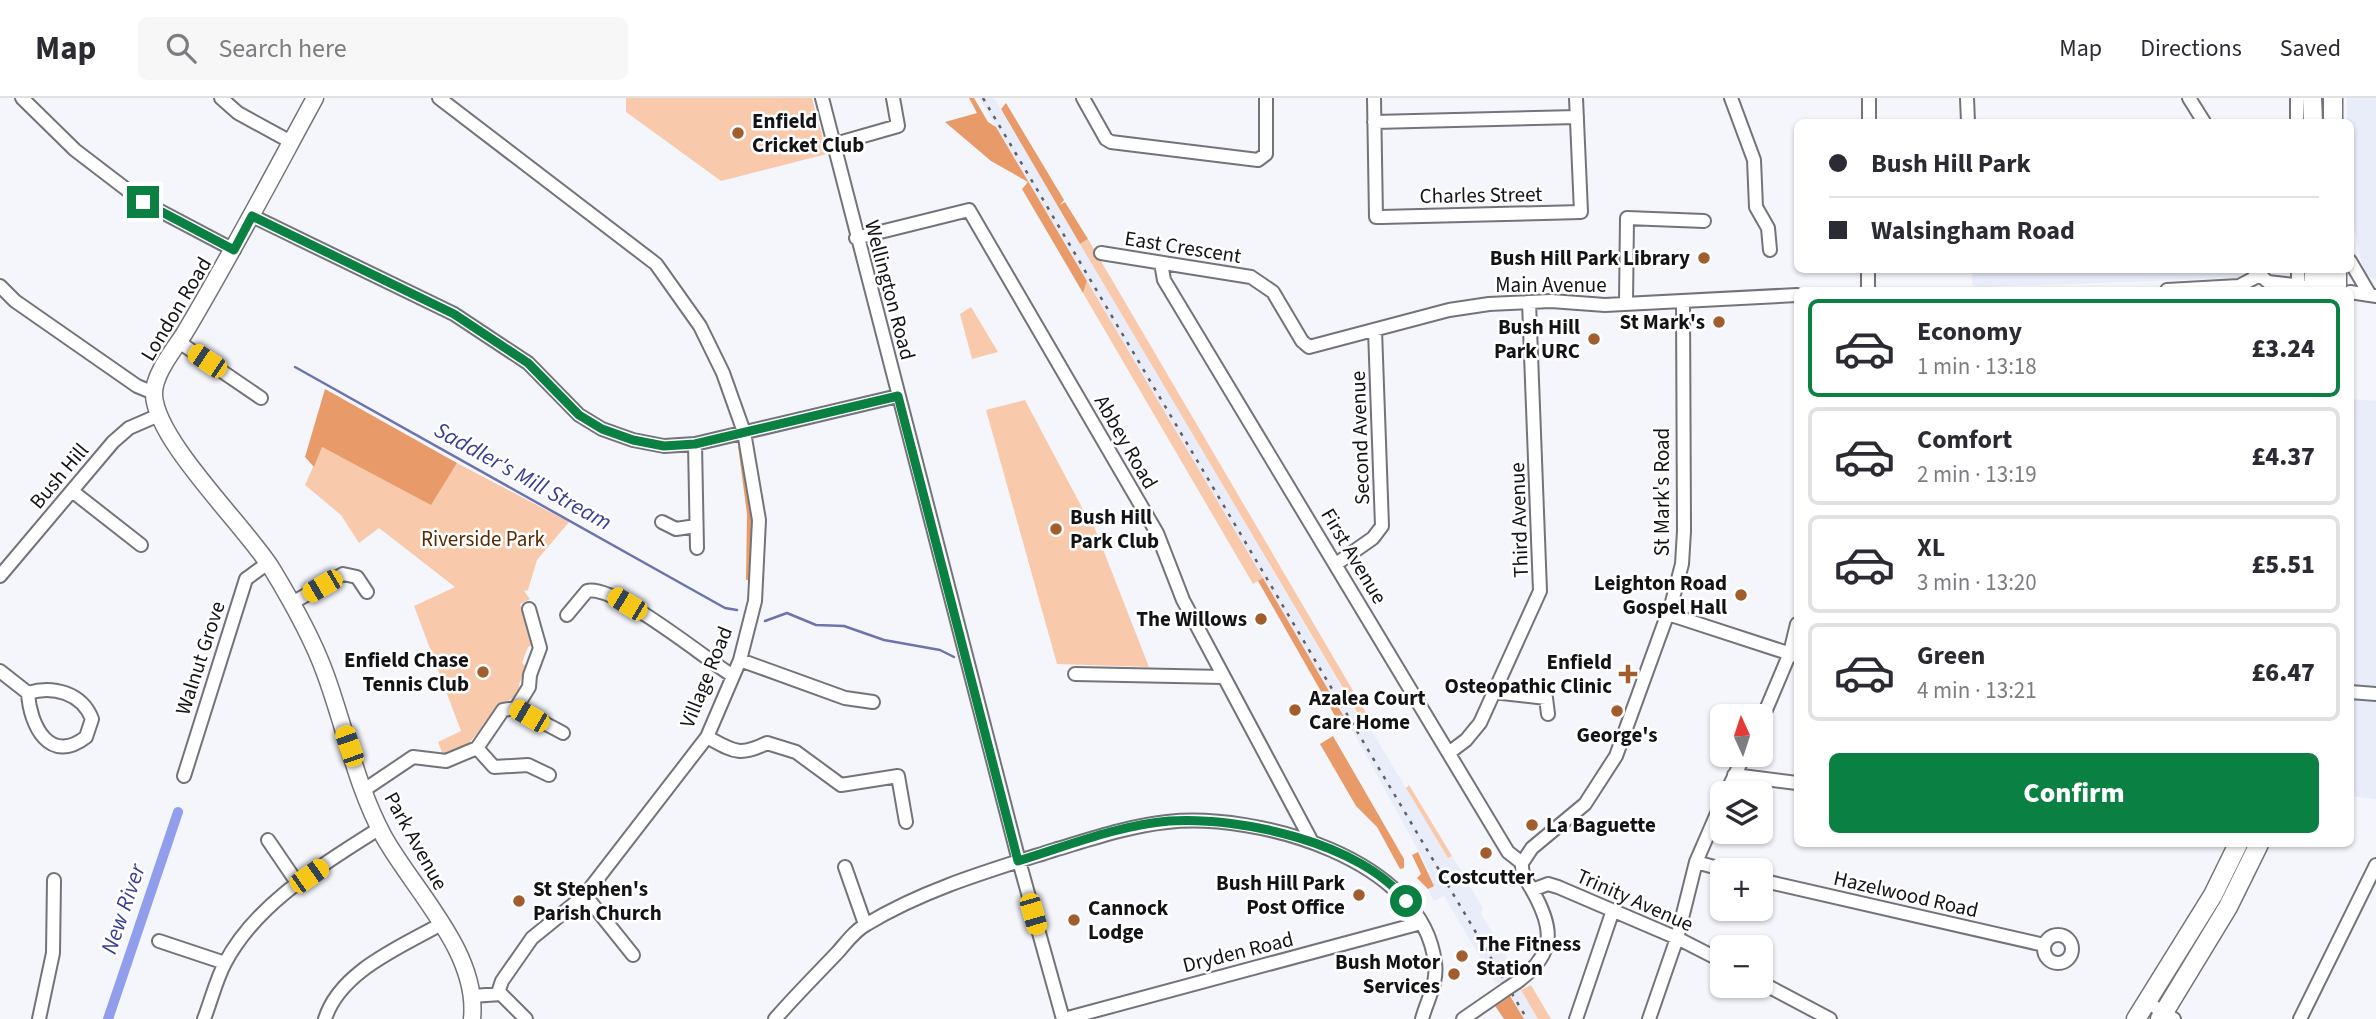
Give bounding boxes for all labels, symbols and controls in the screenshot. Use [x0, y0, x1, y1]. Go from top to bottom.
search box [138, 17, 628, 80]
text: Map [35, 25, 96, 72]
icon: search [162, 29, 200, 67]
text: Search here [218, 30, 347, 67]
text: Map [2059, 31, 2102, 66]
text: Directions [2140, 31, 2242, 66]
text: Saved [2280, 31, 2341, 66]
place label: Enfield Cricket Club [752, 106, 864, 160]
marker: Enfield Cricket Club [730, 125, 746, 141]
text: Bush Hill Park [1871, 145, 2031, 182]
street label: Charles Street [1419, 179, 1543, 211]
route end [127, 186, 159, 218]
text: Walsingham Road [1871, 212, 2075, 249]
street label: Wellington Road [857, 217, 923, 363]
street label: East Crescent [1123, 223, 1243, 271]
place label: Bush Hill Park Library [1490, 243, 1690, 273]
marker: Bush Hill Park Library [1696, 250, 1712, 266]
street label: London Road [133, 251, 219, 367]
street label: Main Avenue [1495, 270, 1607, 300]
place label: St Mark's [1620, 307, 1705, 337]
place label: Bush Hill Park URC [1494, 312, 1580, 366]
text: Economy [1917, 313, 2022, 350]
marker: St Mark's [1711, 314, 1727, 330]
icon: car [1833, 317, 1896, 380]
text: £3.24 [2251, 330, 2315, 367]
marker: Bush Hill Park URC [1586, 331, 1602, 347]
car [184, 341, 231, 381]
text: 1 min · 13:18 [1917, 350, 2037, 383]
street label: Second Avenue [1343, 370, 1377, 506]
street label: Abbey Road [1087, 389, 1165, 495]
water label: Saddler's Mill Stream [428, 414, 618, 538]
text: Comfort [1917, 421, 2012, 458]
icon: car [1833, 425, 1896, 488]
street label: St Mark's Road [1647, 428, 1677, 556]
street label: Bush Hill [23, 437, 95, 515]
text: £4.37 [2251, 438, 2315, 475]
text: 2 min · 13:19 [1917, 458, 2037, 491]
street label: Third Avenue [1502, 462, 1536, 578]
place label: Bush Hill Park Club [1070, 502, 1159, 556]
street label: First Avenue [1314, 502, 1394, 610]
marker: Bush Hill Park Club [1048, 521, 1064, 537]
park label: Riverside Park [421, 524, 546, 554]
text: XL [1917, 529, 1945, 566]
icon: car [1833, 533, 1896, 596]
text: £5.51 [2251, 546, 2315, 583]
car [299, 566, 346, 606]
text: 3 min · 13:20 [1917, 566, 2037, 599]
place label: Leighton Road Gospel Hall [1594, 568, 1727, 622]
car [604, 584, 651, 624]
marker: Leighton Road Gospel Hall [1733, 587, 1749, 603]
street label: Walnut Grove [168, 597, 232, 719]
place label: The Willows [1136, 604, 1247, 634]
marker: The Willows [1253, 611, 1269, 627]
street label: Village Road [672, 622, 740, 732]
text: Green [1917, 637, 1985, 674]
icon: car [1833, 641, 1896, 704]
place label: Enfield Chase Tennis Club [344, 645, 469, 699]
place label: Enfield Osteopathic Clinic [1445, 647, 1612, 701]
text: £6.47 [2251, 654, 2315, 691]
marker: Enfield Chase Tennis Club [475, 664, 491, 680]
marker: Enfield Osteopathic Clinic [1618, 664, 1638, 684]
text: 4 min · 13:21 [1917, 674, 2037, 707]
place label: Azalea Court Care Home [1308, 683, 1426, 737]
car [506, 696, 553, 736]
marker: Azalea Court Care Home [1287, 702, 1303, 718]
marker: George's [1609, 703, 1625, 719]
north arrow [1710, 704, 1773, 766]
map controls [1710, 704, 1773, 998]
place label: George's [1577, 720, 1657, 750]
car [333, 723, 366, 769]
button: Confirm [1829, 753, 2319, 833]
button: layers [1710, 781, 1773, 844]
street label: Park Avenue [377, 786, 455, 896]
place label: La Baguette [1546, 810, 1656, 840]
marker: La Baguette [1524, 817, 1540, 833]
marker: Costcutter [1478, 845, 1494, 861]
car [286, 855, 333, 897]
button: + [1710, 858, 1773, 921]
water label: New River [92, 859, 154, 958]
street label: Trinity Avenue [1572, 861, 1698, 939]
place label: Costcutter [1438, 862, 1535, 892]
street label: Hazelwood Road [1831, 863, 1981, 925]
place label: Bush Hill Park Post Office [1216, 868, 1345, 922]
place label: St Stephen's Parish Church [533, 874, 662, 928]
route start [1390, 885, 1422, 917]
marker: Bush Hill Park Post Office [1351, 887, 1367, 903]
car [1018, 891, 1049, 937]
marker: St Stephen's Parish Church [511, 893, 527, 909]
place label: Cannock Lodge [1088, 893, 1169, 947]
marker: Cannock Lodge [1066, 912, 1082, 928]
street label: Dryden Road [1179, 924, 1297, 980]
place label: The Fitness Station [1476, 929, 1581, 983]
button: − [1710, 935, 1773, 998]
place label: Bush Motor Services [1335, 947, 1441, 1001]
marker: The Fitness Station [1454, 948, 1470, 964]
marker: Bush Motor Services [1446, 966, 1462, 982]

